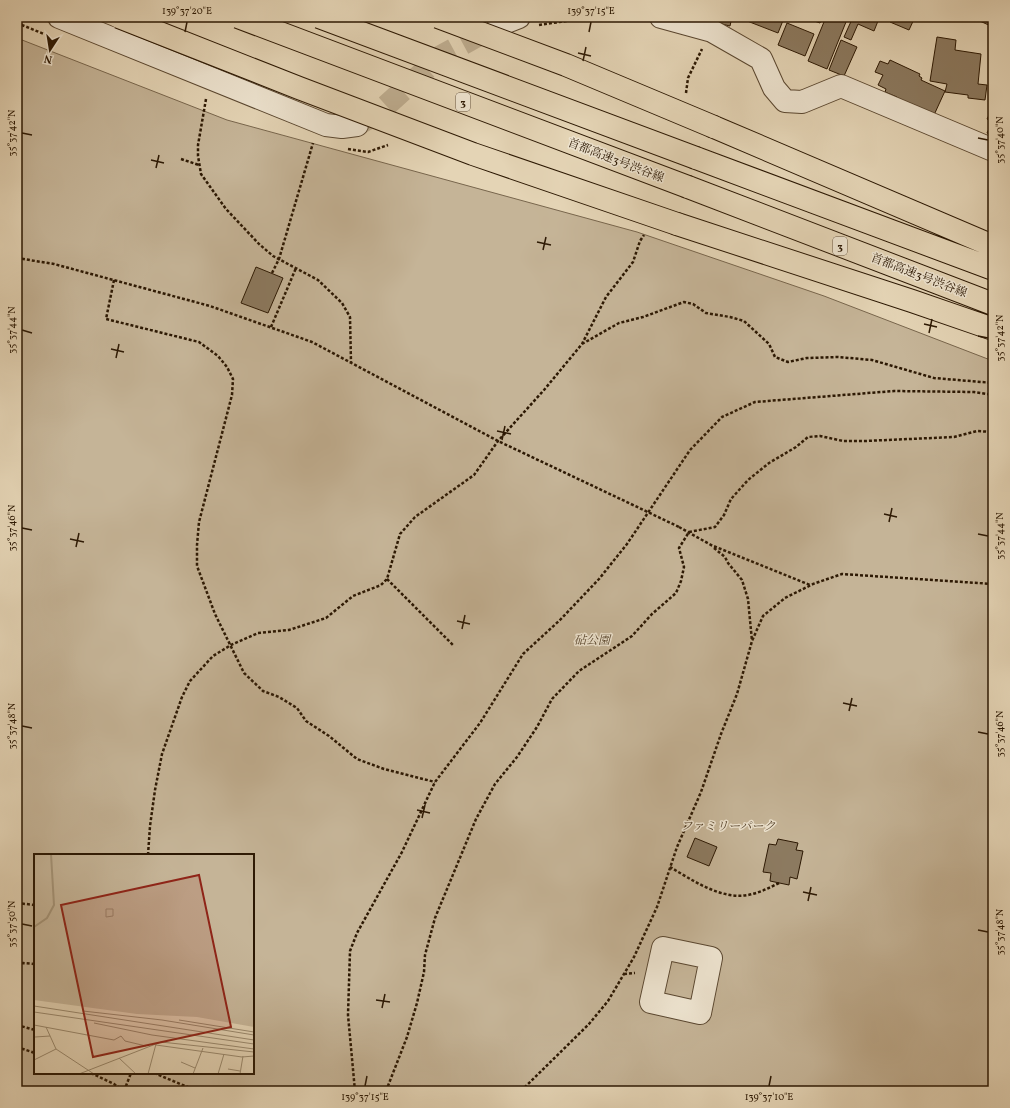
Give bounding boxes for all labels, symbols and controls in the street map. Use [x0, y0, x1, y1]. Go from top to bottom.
text: 139°37'20"E [162, 4, 212, 18]
text: 139°37'15"E [567, 4, 615, 18]
north arrow [30, 30, 70, 70]
text: N [43, 50, 54, 66]
road number: 3 [456, 93, 470, 111]
text: 35°37'42"N [5, 109, 19, 156]
text: 35°37'40"N [993, 116, 1007, 164]
street label: 首都高速3号渋谷線 [565, 135, 666, 187]
road number: 3 [833, 237, 847, 255]
street label: 首都高速3号渋谷線 [868, 250, 969, 302]
text: 35°37'44"N [5, 306, 19, 354]
text: 35°37'42"N [993, 314, 1007, 361]
text: 35°37'46"N [5, 504, 19, 551]
text: 35°37'44"N [993, 512, 1007, 560]
park label: 砧公園 [574, 633, 612, 649]
text: 35°37'48"N [5, 702, 19, 749]
text: 35°37'46"N [993, 710, 1007, 757]
park label: ファミリーパーク [680, 819, 776, 835]
inset map [34, 854, 254, 1074]
text: 35°37'50"N [5, 900, 19, 947]
text: 35°37'48"N [993, 908, 1007, 955]
text: 139°37'15"E [341, 1090, 389, 1104]
text: 139°37'10"E [745, 1090, 793, 1104]

